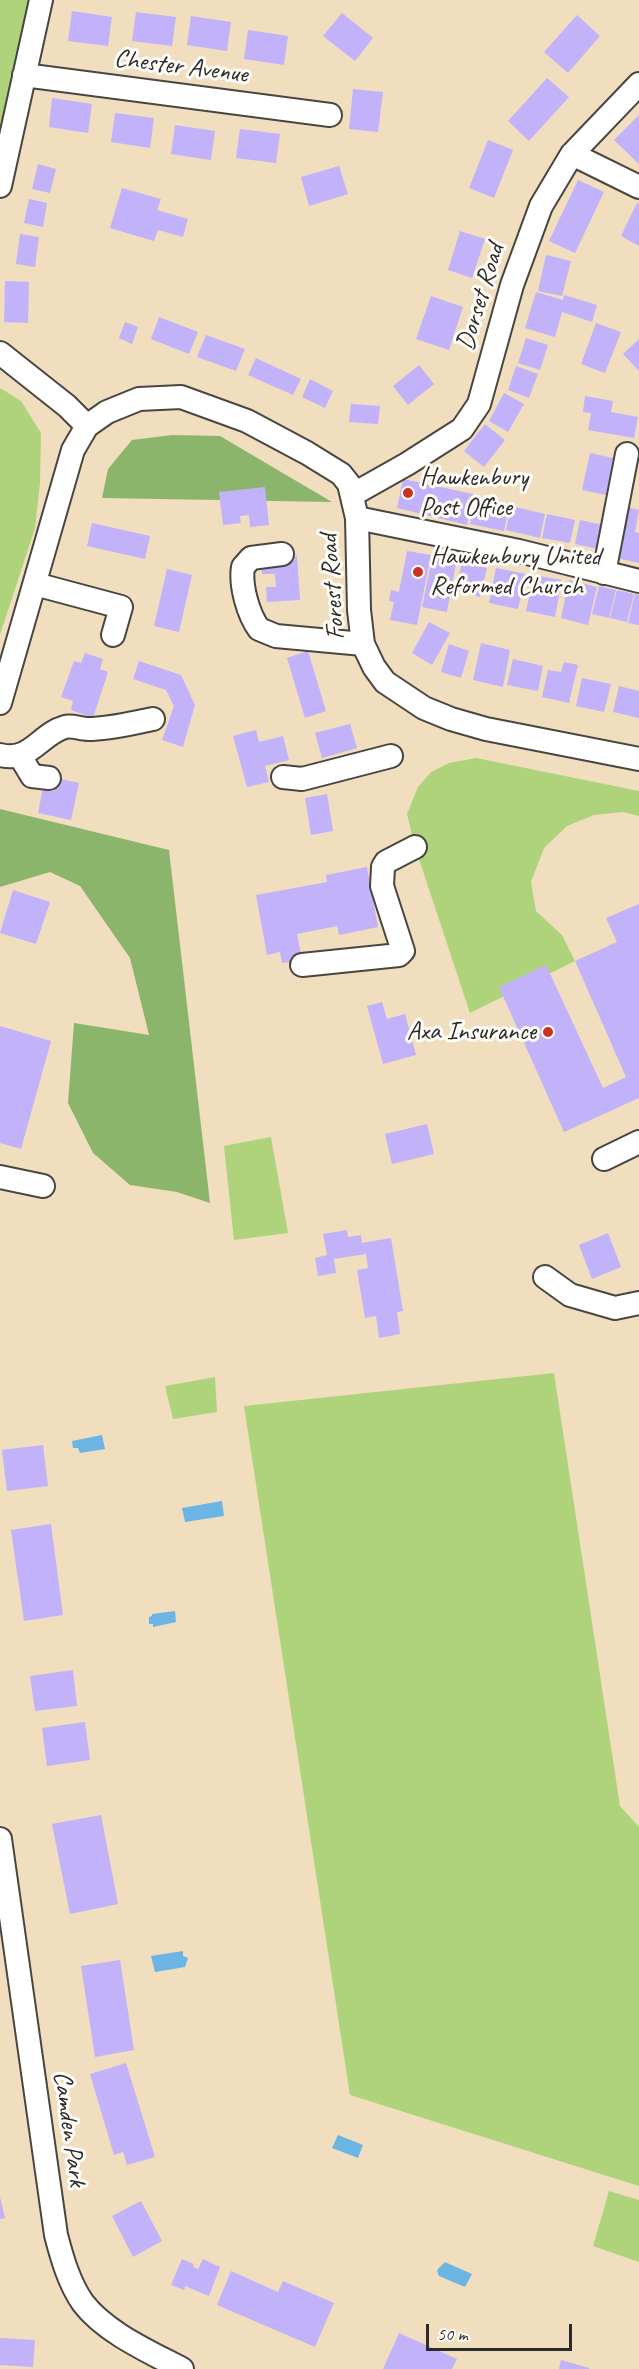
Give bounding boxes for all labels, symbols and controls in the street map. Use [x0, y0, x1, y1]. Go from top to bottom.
street label: Chester Avenue [113, 43, 249, 91]
street label: Dorset Road [450, 240, 512, 354]
place label: Hawkenbury Post Office [420, 462, 528, 524]
marker: Hawkenbury Post Office [401, 486, 415, 500]
street label: Forest Road [314, 533, 352, 641]
place label: Hawkenbury United Reformed Church [430, 541, 601, 602]
marker: Hawkenbury United Reformed Church [411, 565, 425, 579]
place label: Axa Insurance [407, 1016, 536, 1048]
marker: Axa Insurance [541, 1025, 555, 1039]
street label: Camden Park [45, 2069, 93, 2189]
scale bar [429, 2312, 574, 2350]
text: 50 m [437, 2323, 468, 2345]

